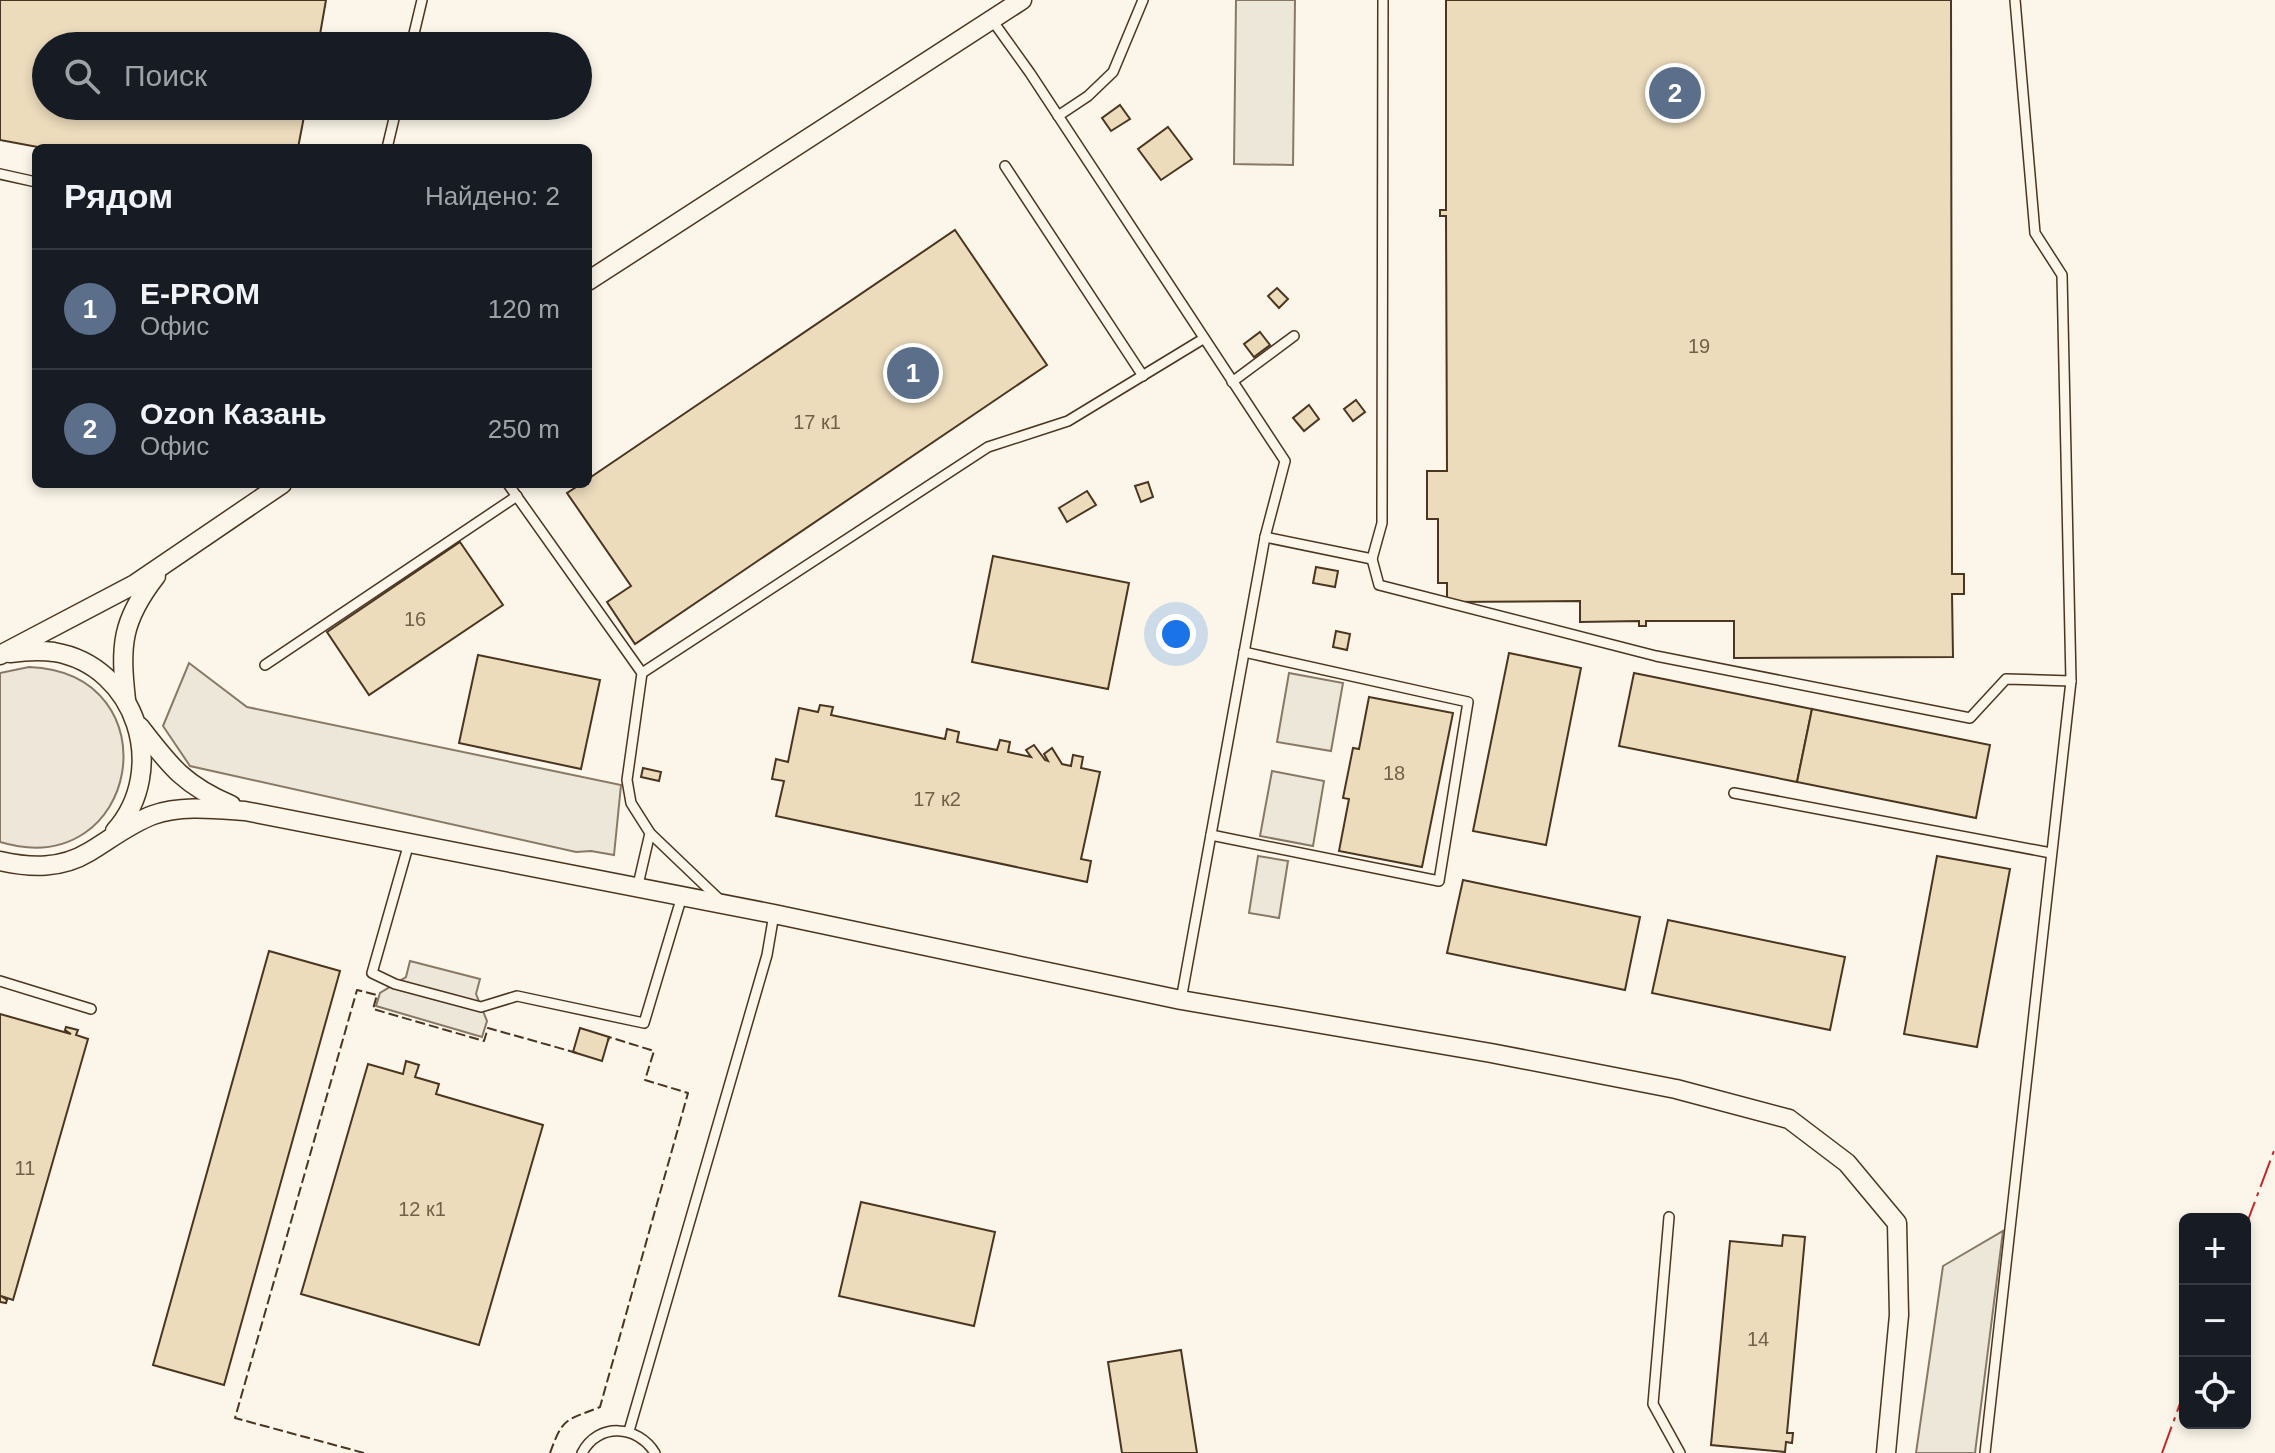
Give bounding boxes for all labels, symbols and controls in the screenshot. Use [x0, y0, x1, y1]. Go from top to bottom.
search box [32, 32, 592, 120]
icon: search [60, 54, 104, 98]
text: Поиск [124, 59, 207, 92]
pin: 2 [1649, 63, 1701, 123]
text: Рядом [64, 177, 173, 215]
text: Найдено: 2 [425, 181, 560, 211]
text: E-PROM [140, 277, 260, 310]
text: 1 [83, 294, 97, 324]
text: 120 m [488, 294, 560, 324]
text: Офис [140, 311, 209, 341]
house number: 19 [1688, 335, 1710, 357]
pin: 1 [887, 343, 939, 403]
text: Ozon Казань [140, 397, 327, 430]
house number: 17 к1 [793, 411, 841, 433]
text: 2 [83, 414, 97, 444]
text: 250 m [488, 414, 560, 444]
text: Офис [140, 431, 209, 461]
house number: 16 [404, 608, 426, 630]
your location [1156, 614, 1196, 654]
house number: 18 [1383, 762, 1405, 784]
house number: 17 к2 [913, 788, 961, 810]
house number: 11 [15, 1157, 35, 1179]
house number: 12 к1 [398, 1198, 446, 1220]
map controls [2179, 1213, 2251, 1429]
button: + [2179, 1213, 2251, 1285]
button: − [2179, 1285, 2251, 1357]
house number: 14 [1747, 1328, 1769, 1350]
button: locate [2179, 1357, 2251, 1429]

